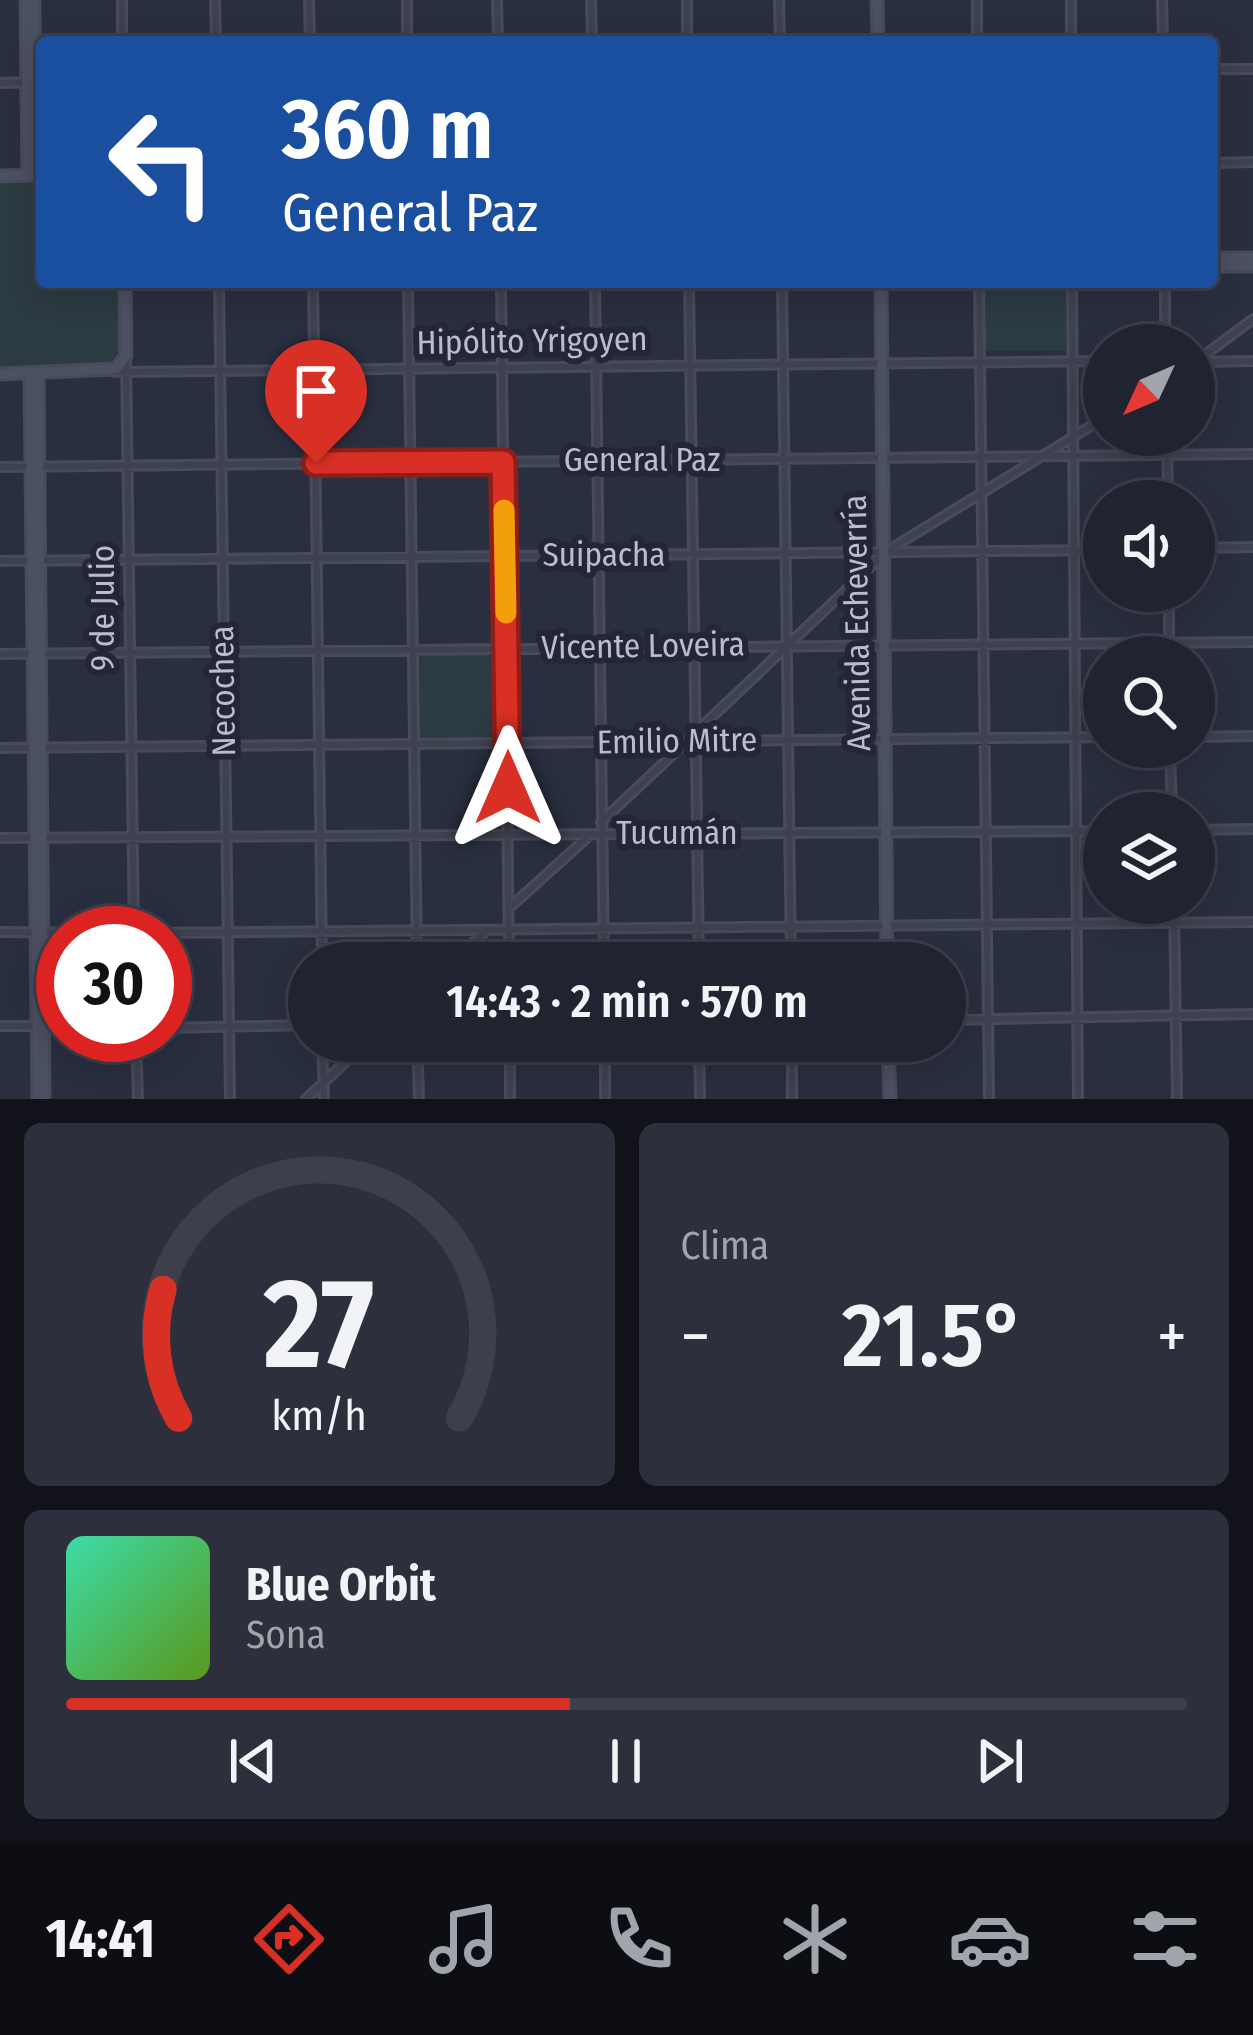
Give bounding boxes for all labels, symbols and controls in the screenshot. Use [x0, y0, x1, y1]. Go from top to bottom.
text: 360 m [282, 79, 493, 180]
icon: left [84, 84, 240, 240]
text: General Paz [282, 181, 538, 245]
street label: Hipólito Yrigoyen [416, 319, 648, 363]
north arrow [1083, 324, 1215, 456]
map controls [1083, 324, 1215, 924]
pin [265, 340, 367, 463]
icon: arrive [283, 358, 349, 424]
street label: General Paz [564, 440, 720, 480]
button: sound [1083, 480, 1215, 612]
street label: Avenida Echeverría [835, 494, 879, 752]
street label: Suipacha [542, 535, 666, 575]
street label: 9 de Julio [83, 545, 123, 671]
street label: Vicente Loveira [541, 624, 745, 668]
street label: Necochea [202, 625, 244, 757]
button: search [1083, 636, 1215, 768]
street label: Emilio Mitre [596, 720, 758, 762]
position arrow [445, 725, 571, 851]
button: layers [1083, 792, 1215, 924]
street label: Tucumán [616, 813, 738, 853]
speed limit sign: 30 [36, 906, 192, 1062]
text: 14:43 · 2 min · 570 m [446, 975, 808, 1029]
text: Clima [681, 1223, 769, 1269]
text: 27 [263, 1250, 374, 1400]
text: 21.5° [842, 1282, 1025, 1390]
text: − [681, 1297, 710, 1376]
text: + [1157, 1297, 1187, 1376]
text: km/h [271, 1389, 367, 1440]
text: Blue Orbit [246, 1558, 436, 1612]
text: Sona [246, 1612, 326, 1658]
icon: previous [220, 1728, 286, 1794]
icon: pause [593, 1728, 659, 1794]
icon: next [967, 1728, 1033, 1794]
icon: directions [247, 1897, 331, 1981]
icon: music [422, 1897, 506, 1981]
icon: phone [597, 1897, 681, 1981]
icon: climate [773, 1897, 857, 1981]
icon: car [948, 1897, 1032, 1981]
icon: filters [1123, 1897, 1207, 1981]
text: 14:41 [46, 1907, 155, 1971]

